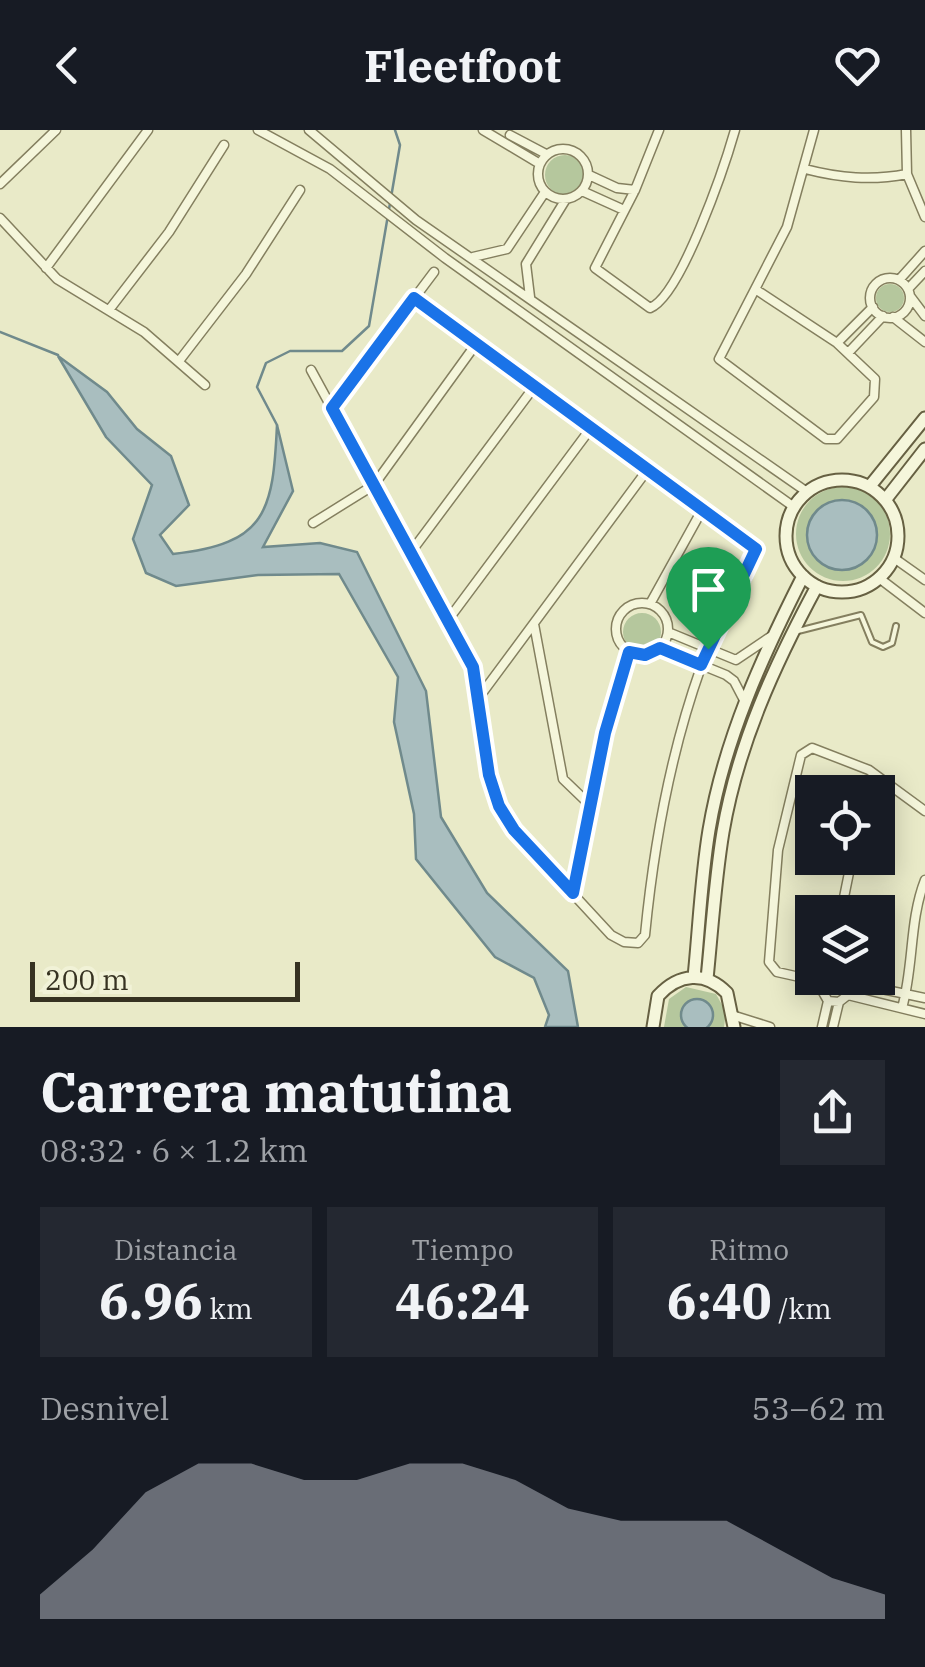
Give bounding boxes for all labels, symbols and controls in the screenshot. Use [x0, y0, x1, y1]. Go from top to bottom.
text: Fleetfoot [364, 36, 561, 94]
icon: back [40, 38, 95, 93]
icon: heart [830, 38, 885, 93]
pin [666, 547, 751, 650]
icon: arrive [681, 562, 736, 617]
map controls [795, 775, 895, 995]
button: locate [795, 775, 895, 875]
button: layers [795, 895, 895, 995]
scale bar [30, 957, 300, 1001]
text: 200 m [45, 961, 129, 998]
text: Carrera matutina [40, 1056, 512, 1127]
button: share [780, 1060, 885, 1165]
text: 08:32 · 6 × 1.2 km [40, 1129, 308, 1171]
text: Distancia [114, 1231, 238, 1268]
text: Tiempo [411, 1231, 514, 1268]
text: Ritmo [709, 1231, 789, 1268]
text: 6.96 [99, 1268, 203, 1333]
text: 46:24 [395, 1268, 530, 1333]
text: 6:40 [667, 1268, 772, 1333]
text: km [203, 1290, 253, 1327]
text: /km [772, 1290, 832, 1327]
text: Desnivel [40, 1387, 169, 1429]
text: 53–62 m [751, 1387, 885, 1429]

